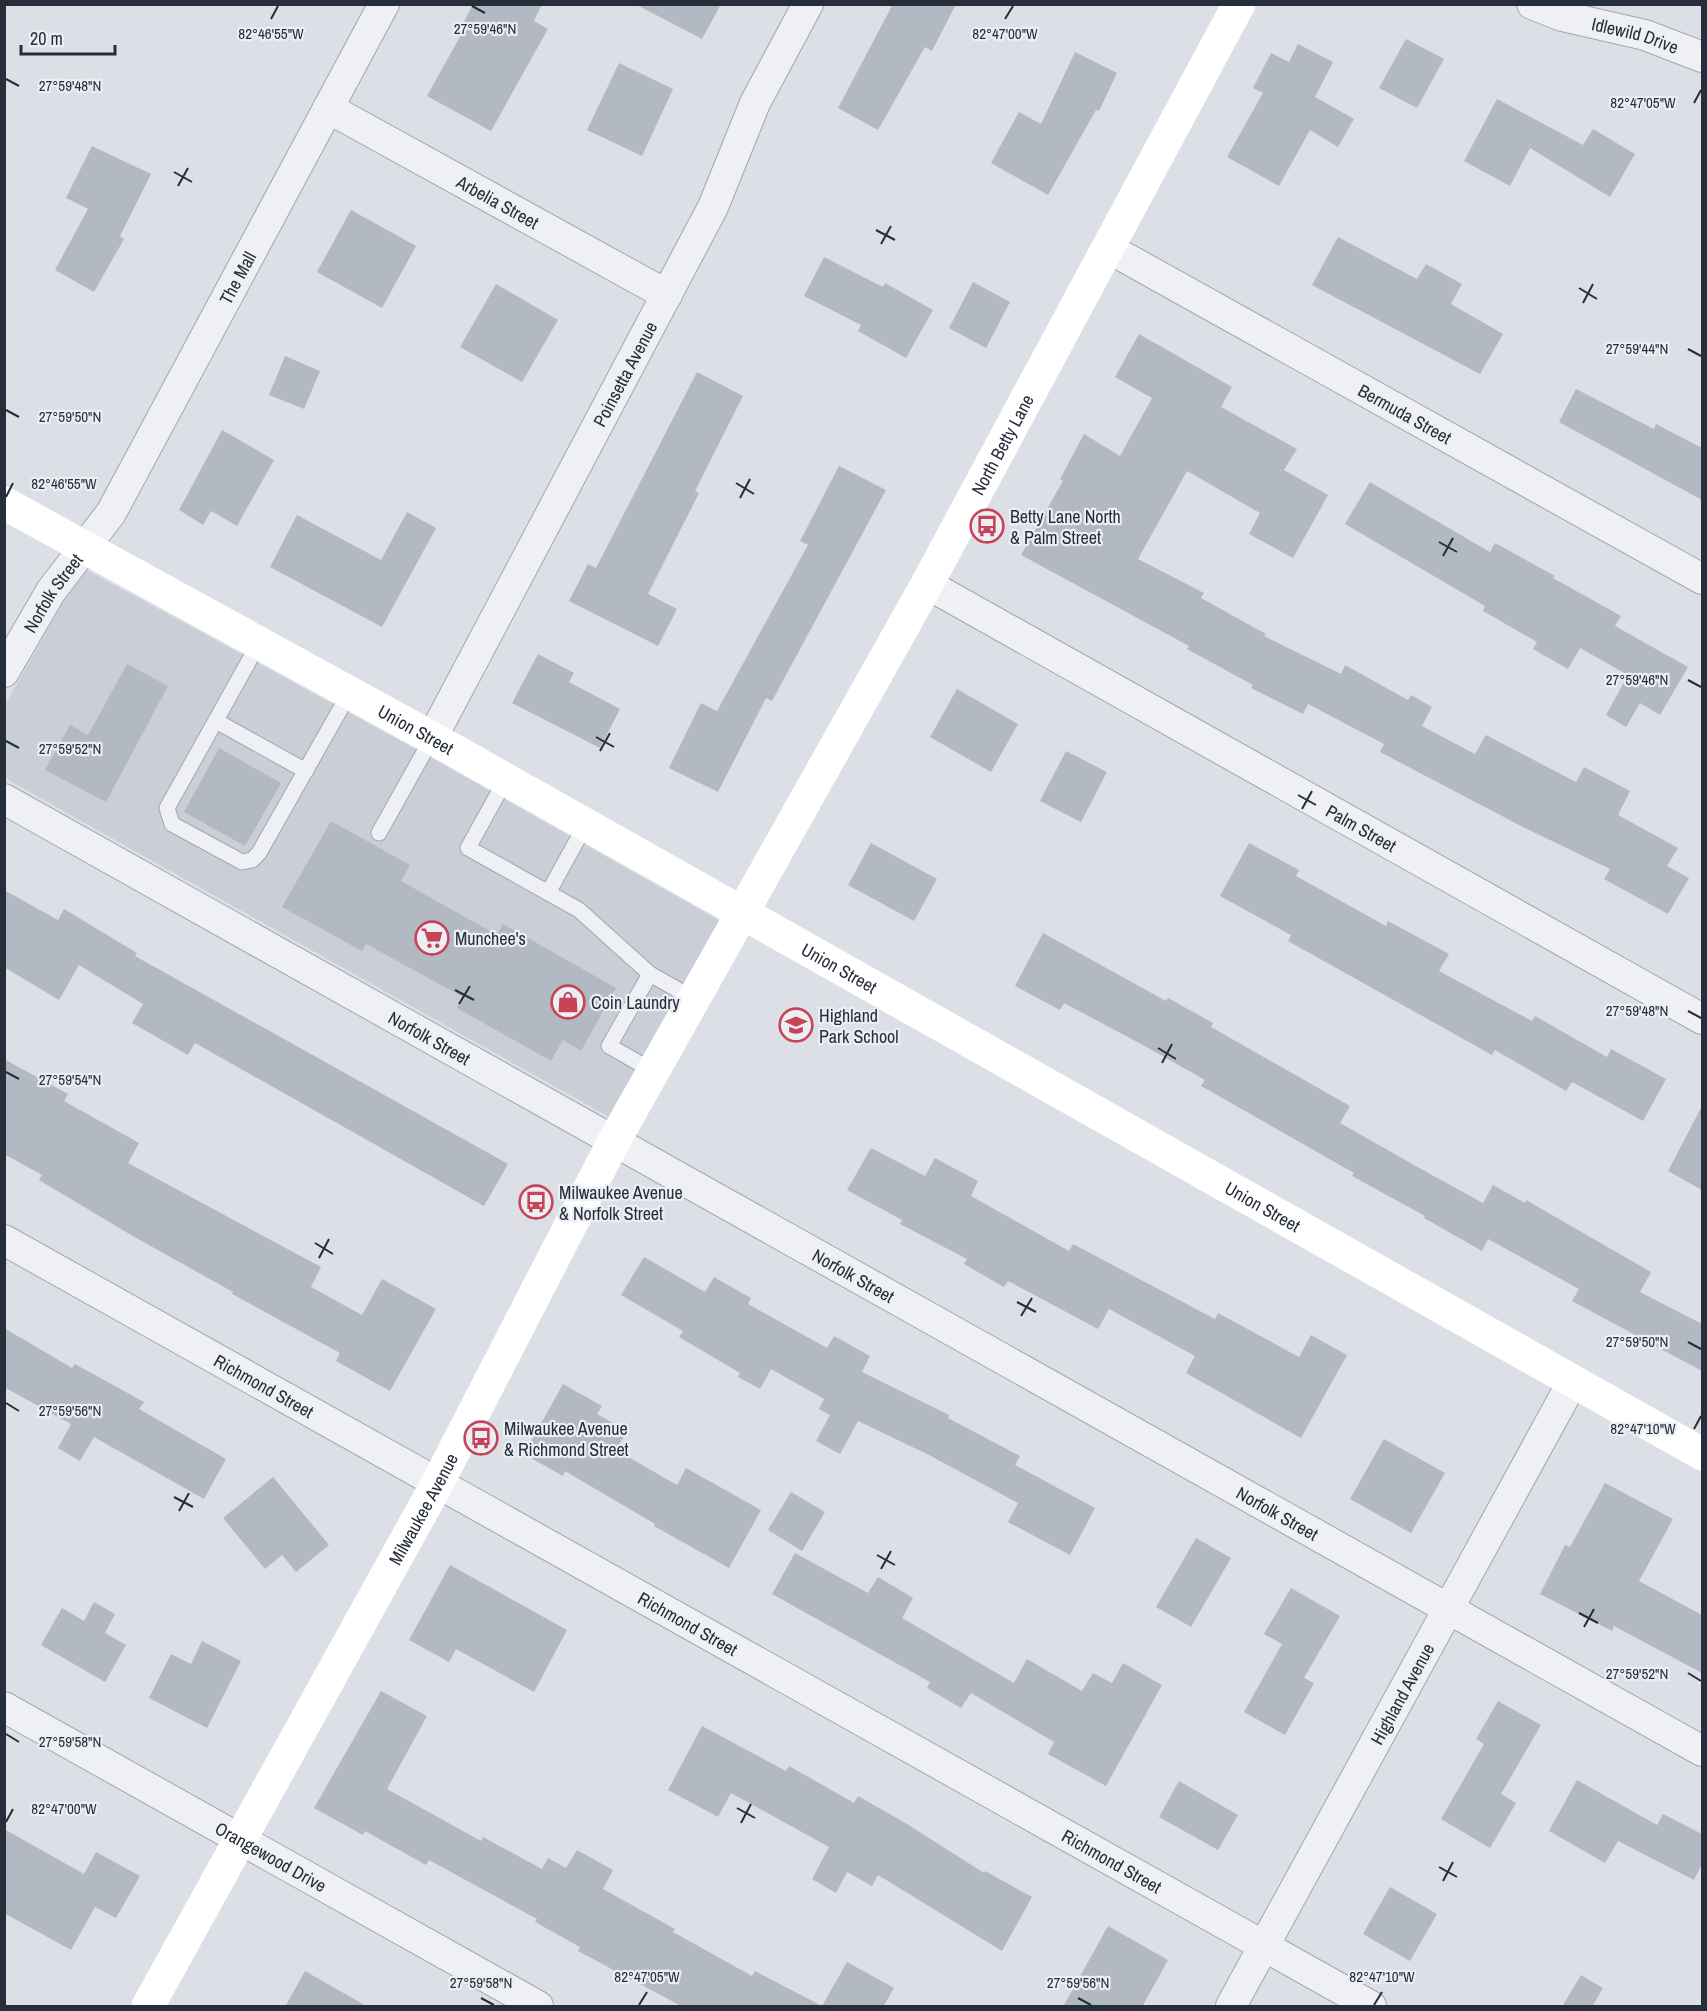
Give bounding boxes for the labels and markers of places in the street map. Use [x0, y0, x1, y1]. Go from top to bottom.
place label: Betty Lane North & Palm Street [1010, 504, 1121, 550]
bus stop icon: Betty Lane North & Palm Street [969, 508, 1005, 544]
supermarket icon: Munchee's [414, 920, 450, 956]
place label: Munchee's [455, 926, 526, 951]
shop icon: Coin Laundry [550, 984, 586, 1020]
place label: Coin Laundry [591, 990, 680, 1015]
place label: Highland Park School [819, 1003, 899, 1049]
school or university icon: Highland Park School [778, 1007, 814, 1043]
place label: Milwaukee Avenue & Norfolk Street [559, 1180, 683, 1226]
bus stop icon: Milwaukee Avenue & Norfolk Street [518, 1184, 554, 1220]
place label: Milwaukee Avenue & Richmond Street [504, 1416, 629, 1462]
bus stop icon: Milwaukee Avenue & Richmond Street [463, 1420, 499, 1456]

